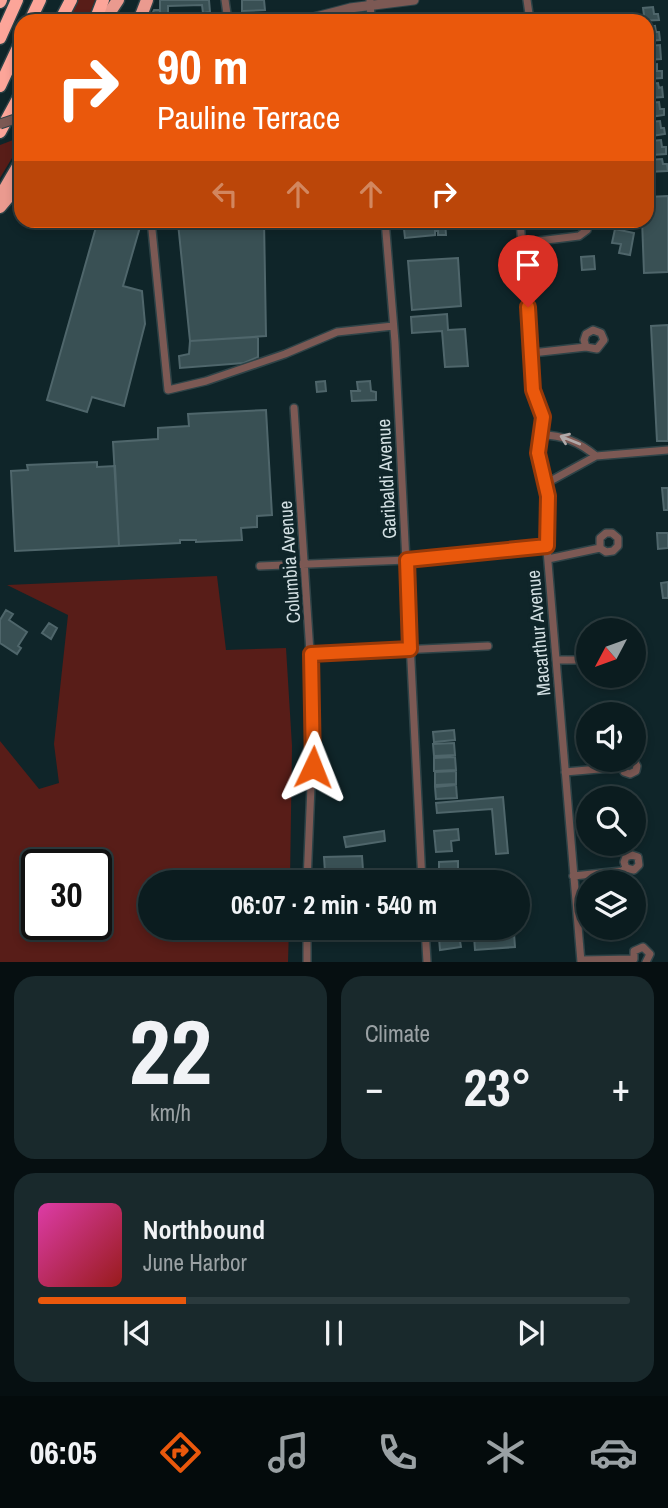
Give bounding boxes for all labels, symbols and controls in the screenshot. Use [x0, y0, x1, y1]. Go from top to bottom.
text: 90 m [157, 33, 249, 99]
icon: right [42, 42, 133, 133]
text: Pauline Terrace [157, 96, 340, 139]
icon: left [206, 175, 244, 213]
icon: ahead [279, 175, 317, 213]
icon: ahead [352, 175, 390, 213]
icon: right [425, 175, 463, 213]
pin [498, 235, 558, 307]
icon: arrive [509, 246, 547, 284]
street label: Garibaldi Avenue [370, 418, 402, 540]
one-way arrow [560, 433, 582, 446]
street label: Columbia Avenue [272, 500, 306, 624]
street label: Macarthur Avenue [520, 569, 556, 697]
north arrow [576, 618, 646, 688]
map controls [576, 618, 646, 940]
button: sound [576, 702, 646, 772]
position arrow [276, 730, 350, 804]
button: search [576, 786, 646, 856]
speed limit sign: 30 [21, 849, 112, 940]
button: layers [576, 870, 646, 940]
text: 06:07 · 2 min · 540 m [231, 887, 437, 922]
text: 22 [129, 990, 212, 1112]
text: Climate [365, 1018, 430, 1049]
text: 23° [463, 1052, 532, 1122]
text: − [365, 1062, 383, 1113]
text: + [612, 1062, 630, 1113]
text: km/h [150, 1097, 191, 1128]
text: Northbound [143, 1212, 265, 1247]
text: June Harbor [143, 1247, 247, 1278]
icon: previous [118, 1314, 156, 1352]
icon: pause [315, 1314, 353, 1352]
icon: next [512, 1314, 550, 1352]
icon: directions [156, 1428, 205, 1477]
icon: music [264, 1428, 313, 1477]
icon: phone [373, 1428, 422, 1477]
icon: climate [481, 1428, 530, 1477]
icon: car [589, 1428, 638, 1477]
text: 06:05 [30, 1431, 97, 1474]

